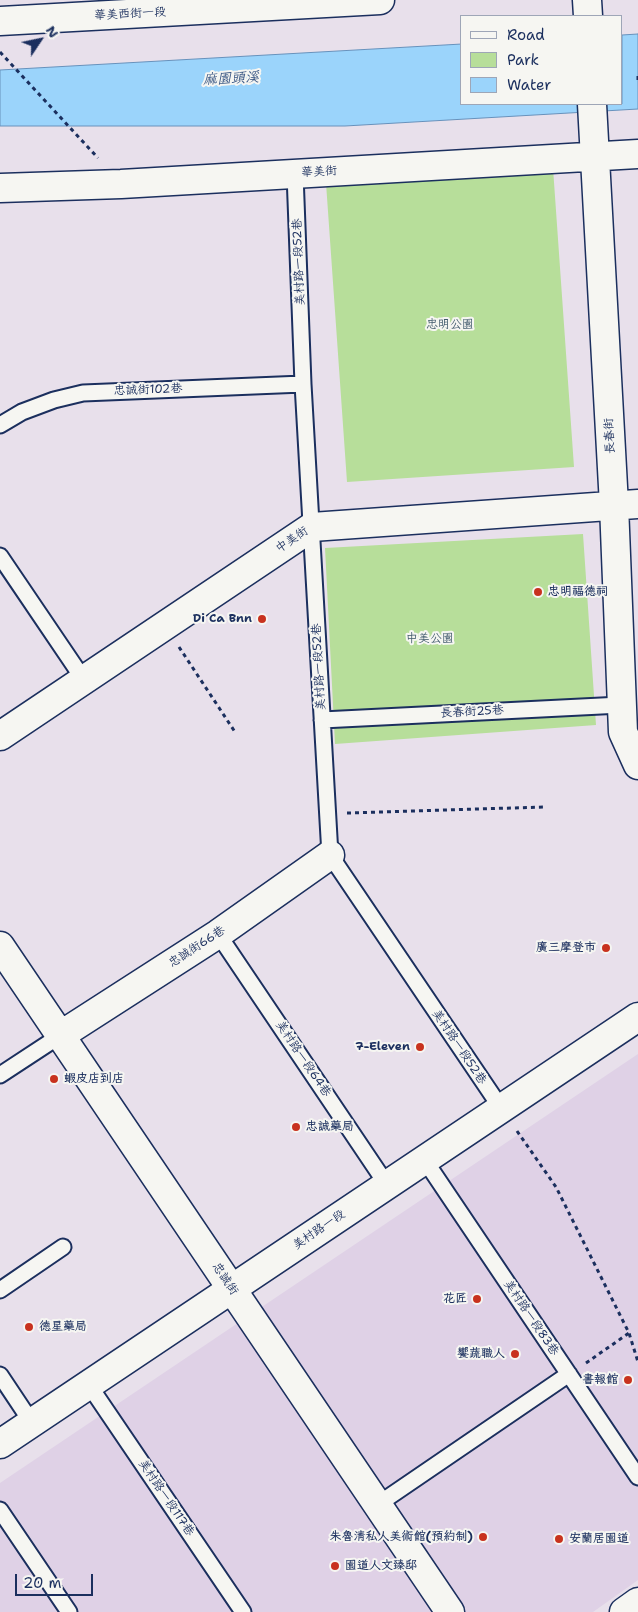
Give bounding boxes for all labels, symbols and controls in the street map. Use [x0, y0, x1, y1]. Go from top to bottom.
street label: 華美西街一段 [94, 5, 166, 23]
north arrow [15, 15, 65, 65]
legend [460, 15, 623, 105]
text: N [42, 22, 63, 41]
text: Road [507, 25, 545, 45]
text: Park [507, 50, 539, 70]
water label: 麻園頭溪 [203, 69, 259, 89]
text: Water [507, 75, 551, 95]
street label: 華美街 [301, 164, 337, 180]
street label: 美村路一段52巷 [290, 218, 308, 306]
park label: 忠明公園 [426, 318, 474, 332]
street label: 忠誠街102巷 [113, 382, 183, 398]
street label: 長春街 [602, 418, 618, 454]
street label: 中美街 [273, 524, 311, 556]
place label: 忠明福德祠 [548, 585, 608, 599]
marker: 忠明福德祠 [532, 586, 544, 598]
place label: Di Ca Bnn [193, 612, 252, 626]
marker: Di Ca Bnn [256, 613, 268, 625]
street label: 美村路一段52巷 [310, 623, 328, 711]
park label: 中美公園 [406, 632, 454, 646]
street label: 長春街25巷 [440, 703, 504, 721]
street label: 忠誠街66巷 [166, 923, 228, 971]
place label: 廣三摩登市 [536, 941, 596, 955]
marker: 廣三摩登市 [600, 942, 612, 954]
street label: 美村路一段52巷 [429, 1007, 489, 1087]
street label: 美村路一段64巷 [272, 1018, 334, 1100]
place label: 7-Eleven [355, 1040, 410, 1054]
marker: 7-Eleven [414, 1041, 426, 1053]
place label: 蝦皮店到店 [64, 1072, 124, 1086]
marker: 蝦皮店到店 [48, 1073, 60, 1085]
place label: 忠誠藥局 [306, 1120, 354, 1134]
marker: 忠誠藥局 [290, 1121, 302, 1133]
street label: 美村路一段 [290, 1207, 348, 1253]
street label: 忠誠街 [209, 1260, 241, 1298]
street label: 美村路一段83巷 [500, 1277, 562, 1359]
place label: 花匠 [443, 1292, 467, 1306]
marker: 花匠 [471, 1293, 483, 1305]
place label: 德星藥局 [39, 1320, 87, 1334]
marker: 德星藥局 [23, 1321, 35, 1333]
place label: 饗蔬職人 [457, 1347, 505, 1361]
marker: 饗蔬職人 [509, 1348, 521, 1360]
place label: 書報館 [582, 1373, 618, 1387]
marker: 書報館 [622, 1374, 634, 1386]
street label: 美村路一段117巷 [135, 1457, 197, 1539]
place label: 朱魯清私人美術館(預約制) [330, 1530, 473, 1544]
marker: 朱魯清私人美術館(預約制) [477, 1531, 489, 1543]
place label: 安蘭居園道 [569, 1532, 629, 1546]
marker: 安蘭居園道 [553, 1533, 565, 1545]
place label: 園道人文臻邸 [345, 1559, 417, 1573]
marker: 園道人文臻邸 [329, 1560, 341, 1572]
scale bar [18, 1564, 95, 1596]
text: 20 m [23, 1573, 62, 1593]

